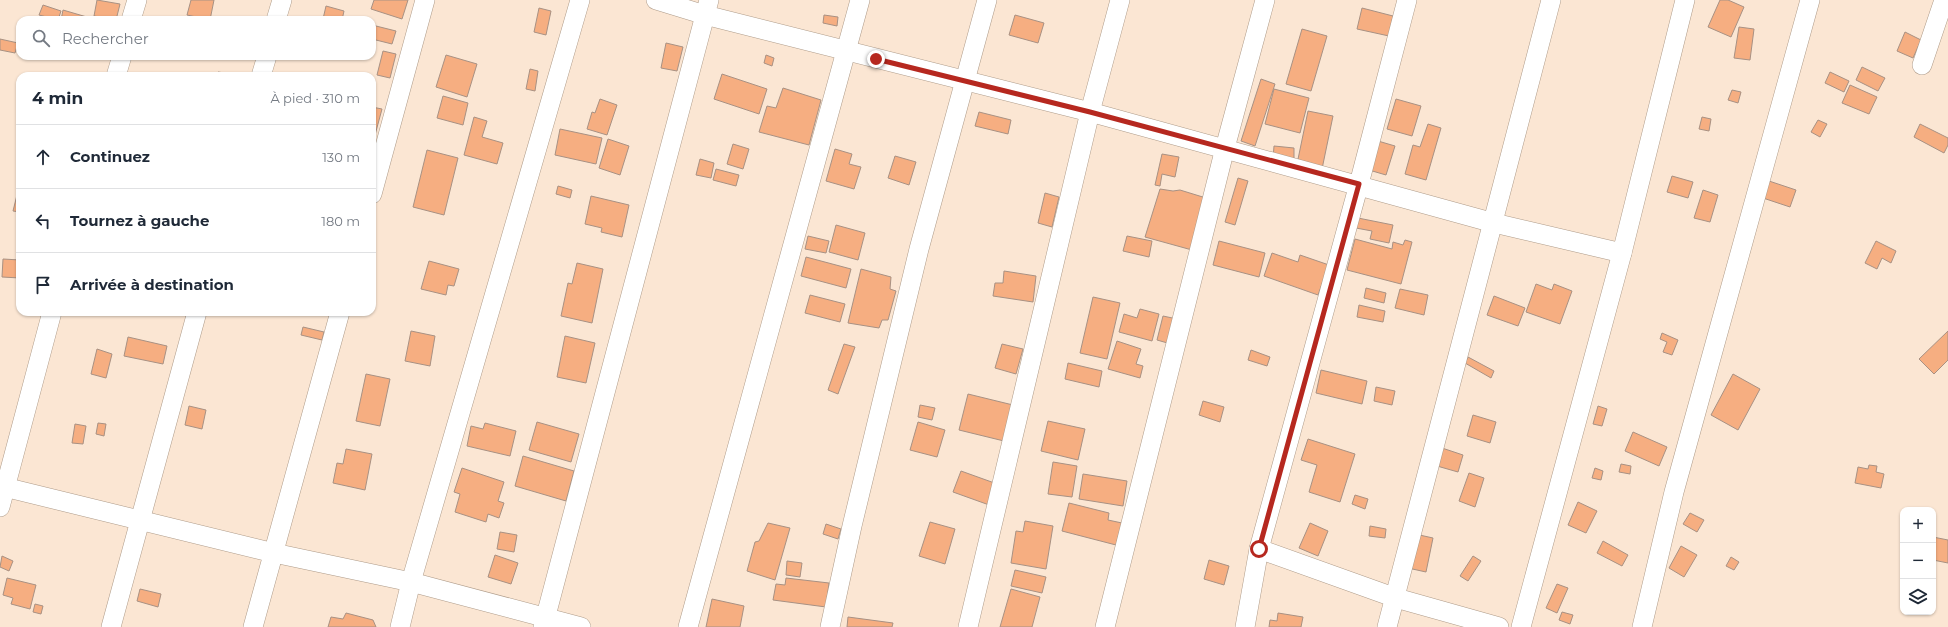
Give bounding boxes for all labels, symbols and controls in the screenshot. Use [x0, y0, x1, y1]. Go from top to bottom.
search box [16, 16, 376, 60]
icon: search [30, 27, 52, 49]
text: Rechercher [62, 29, 149, 48]
route end [867, 50, 885, 68]
text: 4 min [32, 88, 83, 108]
text: À pied · 310 m [270, 90, 360, 106]
icon: ahead [32, 146, 54, 168]
text: Continuez [70, 147, 150, 166]
text: 130 m [322, 149, 360, 165]
icon: left [32, 210, 54, 232]
text: Tournez à gauche [70, 211, 209, 230]
text: 180 m [321, 213, 360, 229]
icon: arrive [32, 274, 54, 296]
text: Arrivée à destination [70, 275, 234, 294]
map controls [1900, 507, 1936, 615]
button: + [1900, 507, 1936, 543]
route start [1250, 540, 1268, 558]
button: − [1900, 543, 1936, 579]
button: layers [1900, 579, 1936, 615]

